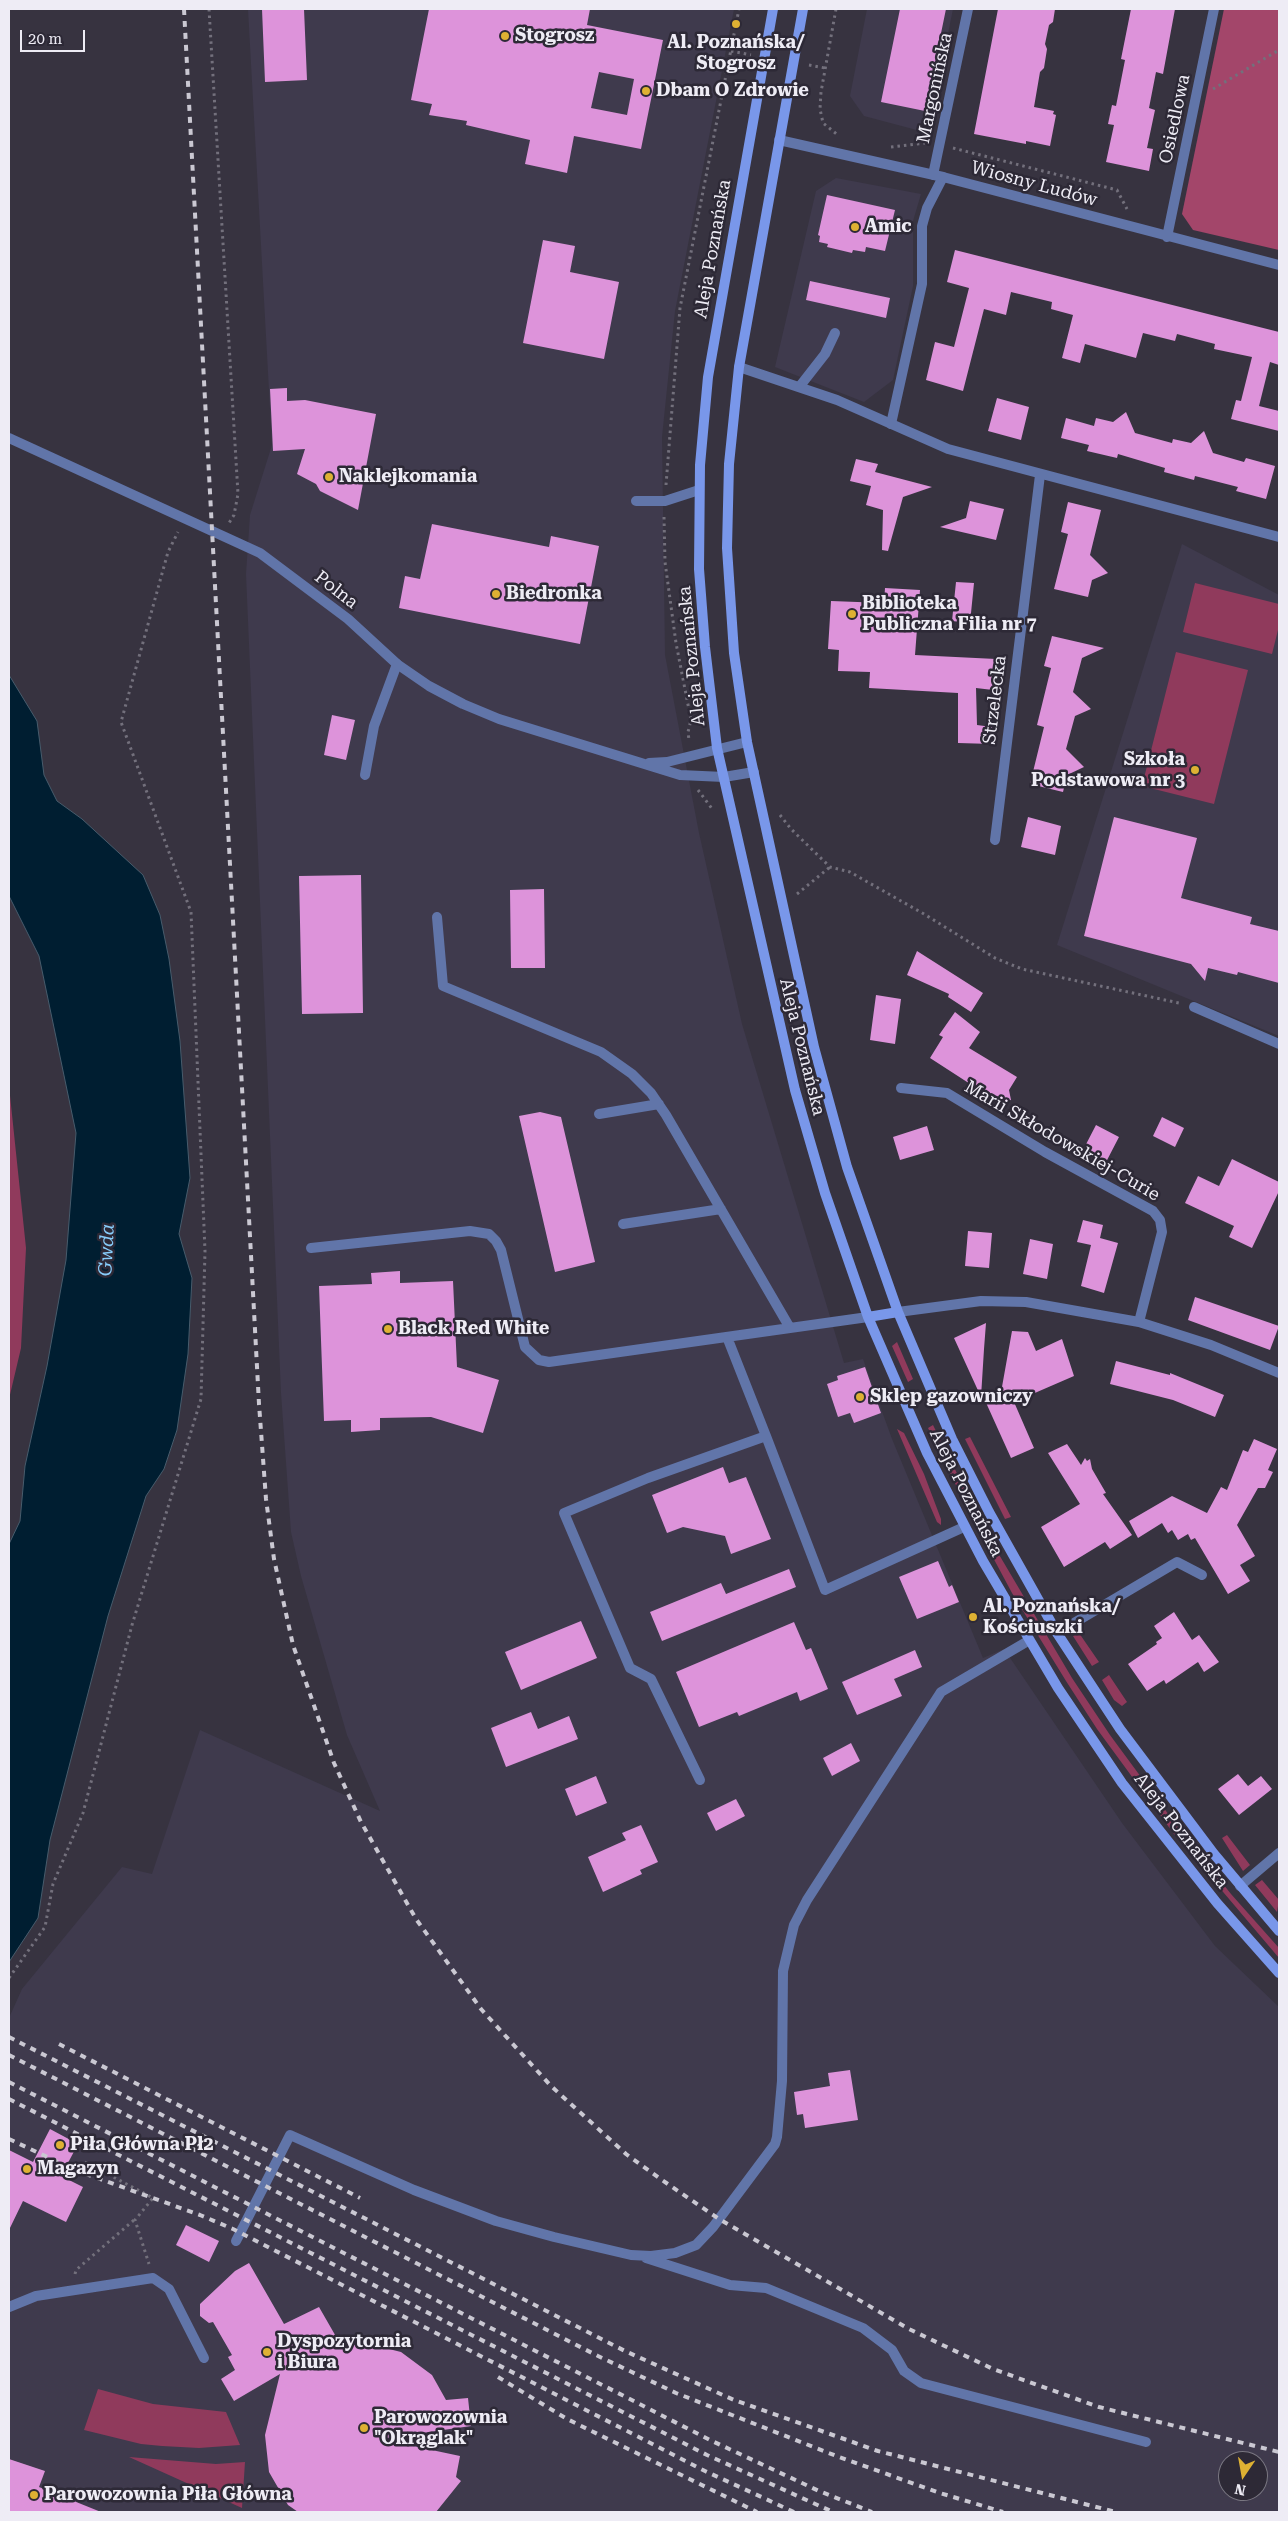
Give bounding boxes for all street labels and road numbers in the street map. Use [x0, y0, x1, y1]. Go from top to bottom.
street label: Margonińska [913, 31, 957, 145]
street label: Osiedlowa [1155, 72, 1195, 166]
street label: Wiosny Ludów [969, 157, 1099, 211]
street label: Aleja Poznańska [690, 178, 736, 320]
street label: Polna [310, 566, 362, 614]
street label: Aleja Poznańska [674, 585, 710, 727]
street label: Strzelecka [979, 654, 1011, 746]
street label: Aleja Poznańska [775, 976, 829, 1118]
street label: Marii Skłodowskiej-Curie [960, 1076, 1164, 1206]
street label: Aleja Poznańska [924, 1425, 1008, 1561]
street label: Aleja Poznańska [1129, 1769, 1233, 1893]

